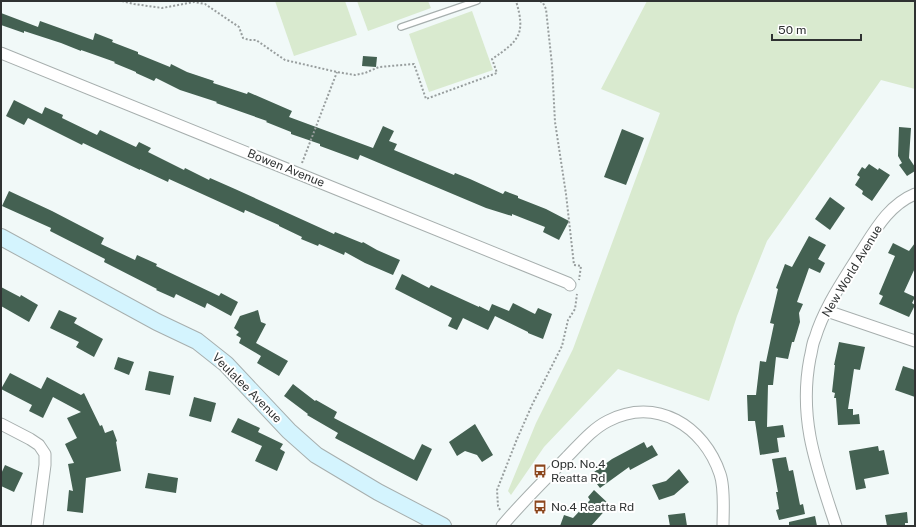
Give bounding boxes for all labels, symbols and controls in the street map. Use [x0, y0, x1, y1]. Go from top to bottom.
scale bar [772, 16, 861, 42]
text: 50 m [778, 23, 806, 37]
street label: Bowen Avenue [245, 146, 327, 190]
street label: New World Avenue [819, 222, 885, 319]
street label: Veulalee Avenue [209, 350, 285, 426]
place label: Opp. No.4 Reatta Rd [551, 457, 606, 485]
bus stop icon: Opp. No.4 Reatta Rd [532, 463, 548, 479]
bus stop icon: No.4 Reatta Rd [532, 499, 548, 515]
place label: No.4 Reatta Rd [551, 500, 634, 514]

